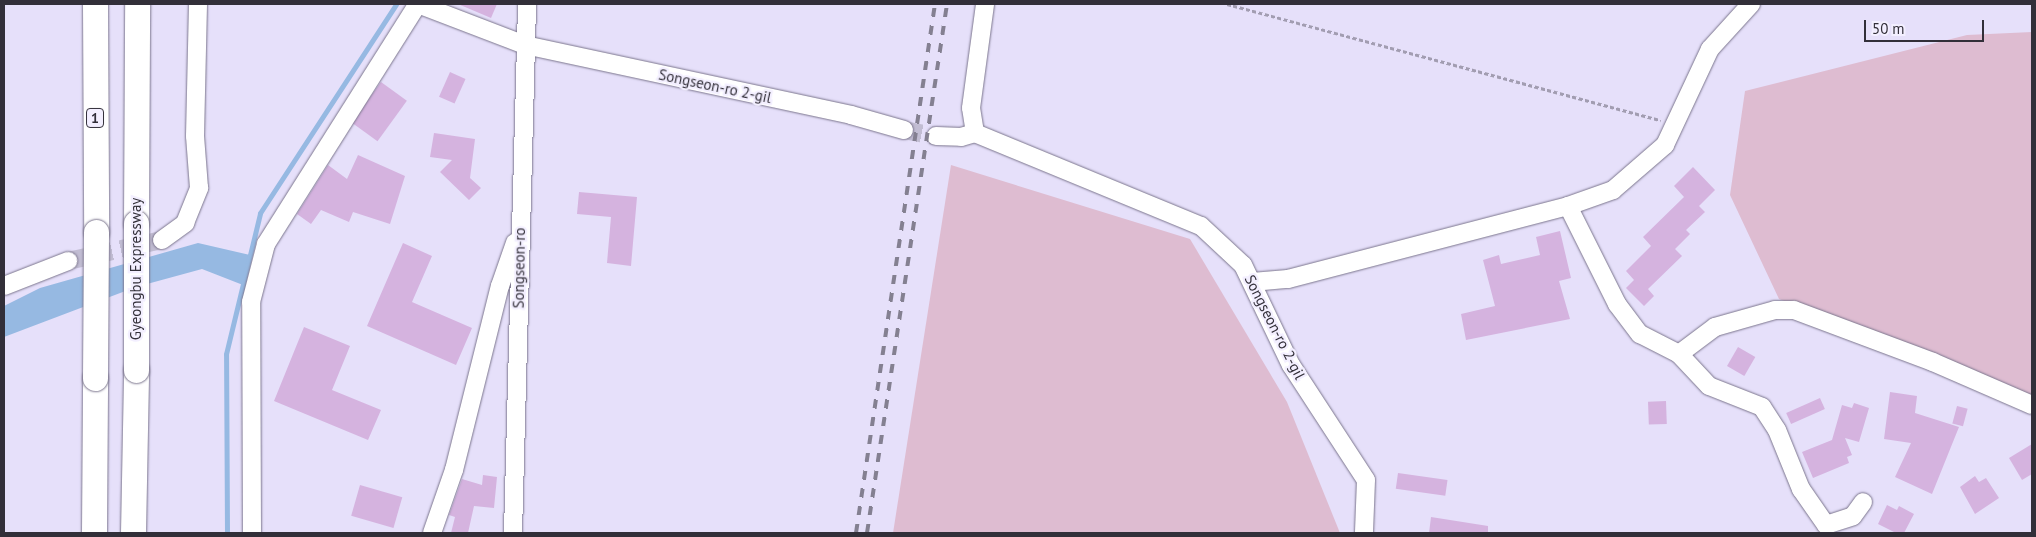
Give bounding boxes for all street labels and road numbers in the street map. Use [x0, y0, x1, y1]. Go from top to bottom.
street label: Songseon-ro 2-gil [657, 65, 773, 107]
road number: 1 [85, 106, 105, 130]
street label: Gyeongbu Expressway [127, 198, 145, 340]
street label: Songseon-ro [509, 227, 529, 309]
street label: Songseon-ro 2-gil [1241, 272, 1309, 382]

